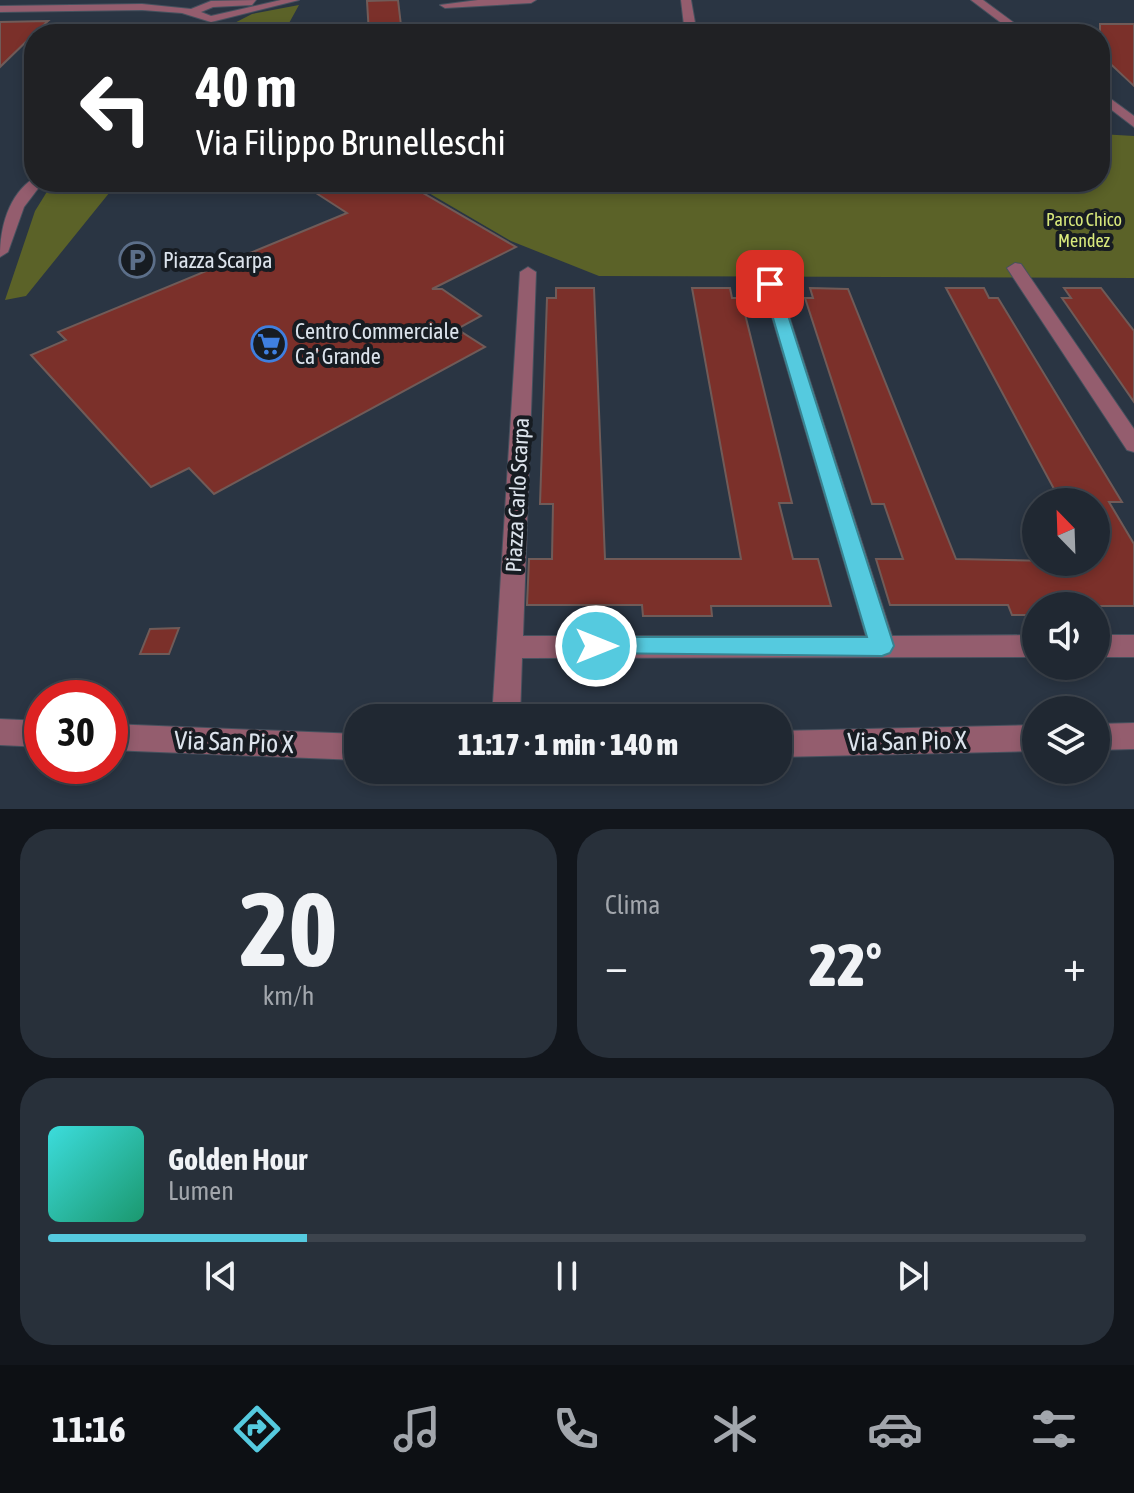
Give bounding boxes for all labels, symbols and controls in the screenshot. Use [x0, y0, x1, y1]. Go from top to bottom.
text: 40 m [196, 55, 297, 119]
icon: left [64, 56, 168, 160]
text: Via Filippo Brunelleschi [196, 121, 506, 163]
park label: Parco Chico Mendez [1046, 209, 1122, 251]
parking icon: Piazza Scarpa [118, 241, 156, 279]
place label: Piazza Scarpa [163, 247, 272, 273]
pin [736, 250, 804, 318]
icon: arrive [748, 262, 792, 306]
place label: Centro Commerciale Ca' Grande [295, 318, 459, 369]
supermarket icon: Centro Commerciale Ca' Grande [250, 325, 288, 363]
street label: Piazza Carlo Scarpa [500, 417, 534, 573]
north arrow [1022, 488, 1110, 576]
map controls [1022, 488, 1110, 784]
button: sound [1022, 592, 1110, 680]
position arrow [554, 604, 638, 688]
speed limit sign: 30 [24, 680, 128, 784]
button: layers [1022, 696, 1110, 784]
street label: Via San Pio X [174, 725, 294, 759]
street label: Via San Pio X [847, 725, 967, 757]
text: 11:17 · 1 min · 140 m [458, 727, 678, 761]
text: 20 [240, 869, 337, 988]
text: Clima [605, 890, 660, 920]
text: 22° [809, 930, 882, 999]
text: − [605, 940, 628, 990]
text: + [1063, 940, 1086, 990]
text: km/h [263, 981, 314, 1011]
text: Golden Hour [168, 1142, 307, 1176]
text: Lumen [168, 1176, 234, 1206]
icon: previous [199, 1254, 243, 1298]
icon: pause [545, 1254, 589, 1298]
icon: next [891, 1254, 935, 1298]
icon: directions [229, 1401, 285, 1457]
icon: music [389, 1401, 445, 1457]
icon: phone [548, 1401, 604, 1457]
icon: climate [707, 1401, 763, 1457]
icon: car [867, 1401, 923, 1457]
icon: filters [1026, 1401, 1082, 1457]
text: 11:16 [52, 1408, 126, 1450]

